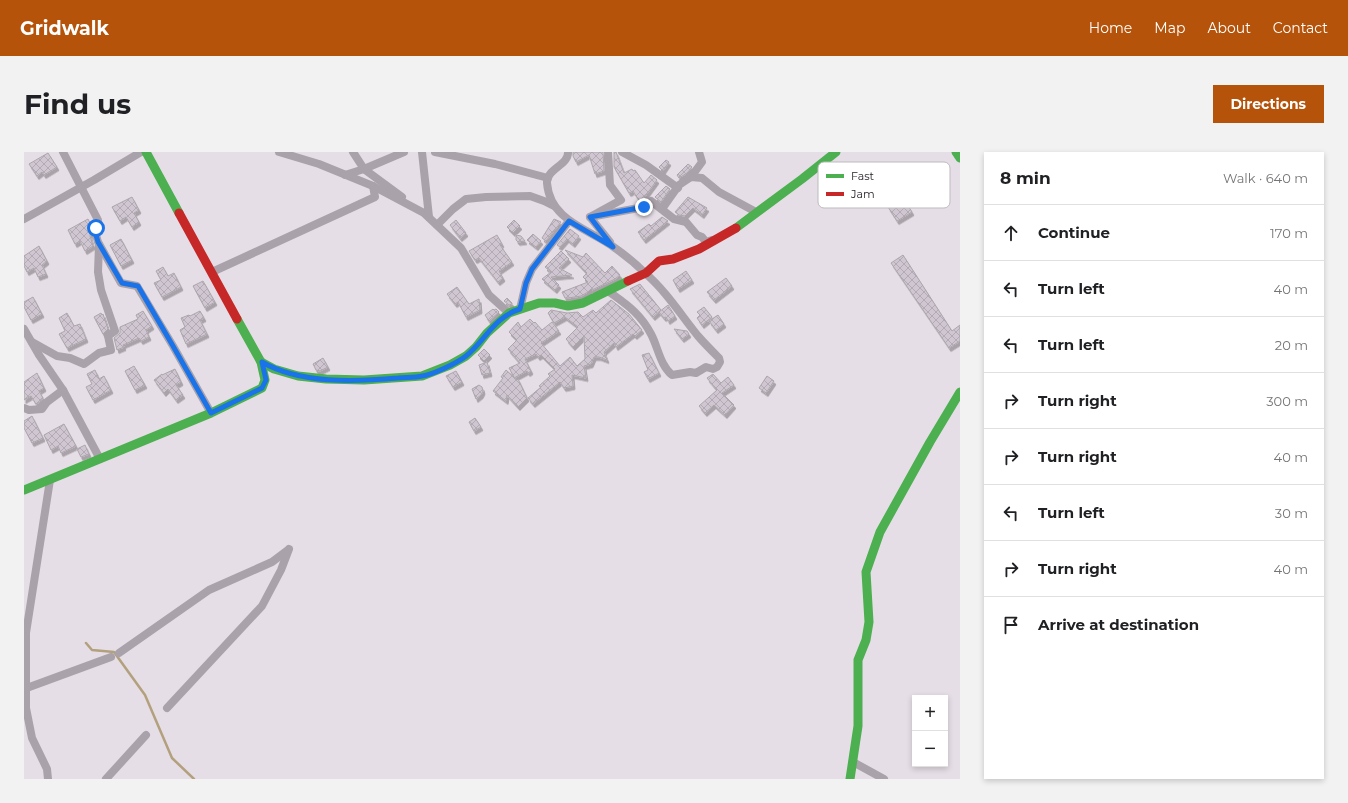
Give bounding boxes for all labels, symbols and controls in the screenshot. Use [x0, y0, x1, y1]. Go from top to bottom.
text: Gridwalk [20, 17, 109, 40]
text: Home [1089, 19, 1132, 37]
text: Map [1154, 19, 1185, 37]
text: About [1207, 19, 1251, 37]
text: Contact [1273, 19, 1328, 37]
button: Directions [1213, 85, 1324, 123]
text: Find us [24, 87, 131, 121]
legend [818, 162, 950, 208]
text: 8 min [1000, 168, 1051, 188]
text: Fast [851, 169, 875, 183]
text: Walk · 640 m [1223, 170, 1308, 186]
text: Jam [850, 187, 875, 201]
route end [635, 198, 653, 216]
route start [87, 219, 105, 237]
icon: ahead [1000, 222, 1022, 244]
text: Continue [1038, 223, 1110, 242]
text: 170 m [1270, 225, 1308, 241]
icon: left [1000, 278, 1022, 300]
text: Turn left [1038, 279, 1105, 298]
text: 40 m [1274, 281, 1308, 297]
icon: left [1000, 334, 1022, 356]
text: Turn left [1038, 335, 1105, 354]
text: 20 m [1275, 337, 1308, 353]
icon: right [1000, 390, 1022, 412]
text: Turn right [1038, 391, 1117, 410]
text: 300 m [1266, 393, 1308, 409]
icon: right [1000, 446, 1022, 468]
text: Turn right [1038, 447, 1117, 466]
text: 40 m [1274, 449, 1308, 465]
icon: left [1000, 502, 1022, 524]
text: Turn left [1038, 503, 1105, 522]
text: 30 m [1275, 505, 1308, 521]
icon: right [1000, 558, 1022, 580]
text: Turn right [1038, 559, 1117, 578]
text: 40 m [1274, 561, 1308, 577]
icon: arrive [1000, 614, 1022, 636]
text: Arrive at destination [1038, 615, 1199, 634]
map controls [912, 695, 948, 767]
button: + [912, 695, 948, 731]
button: − [912, 731, 948, 767]

